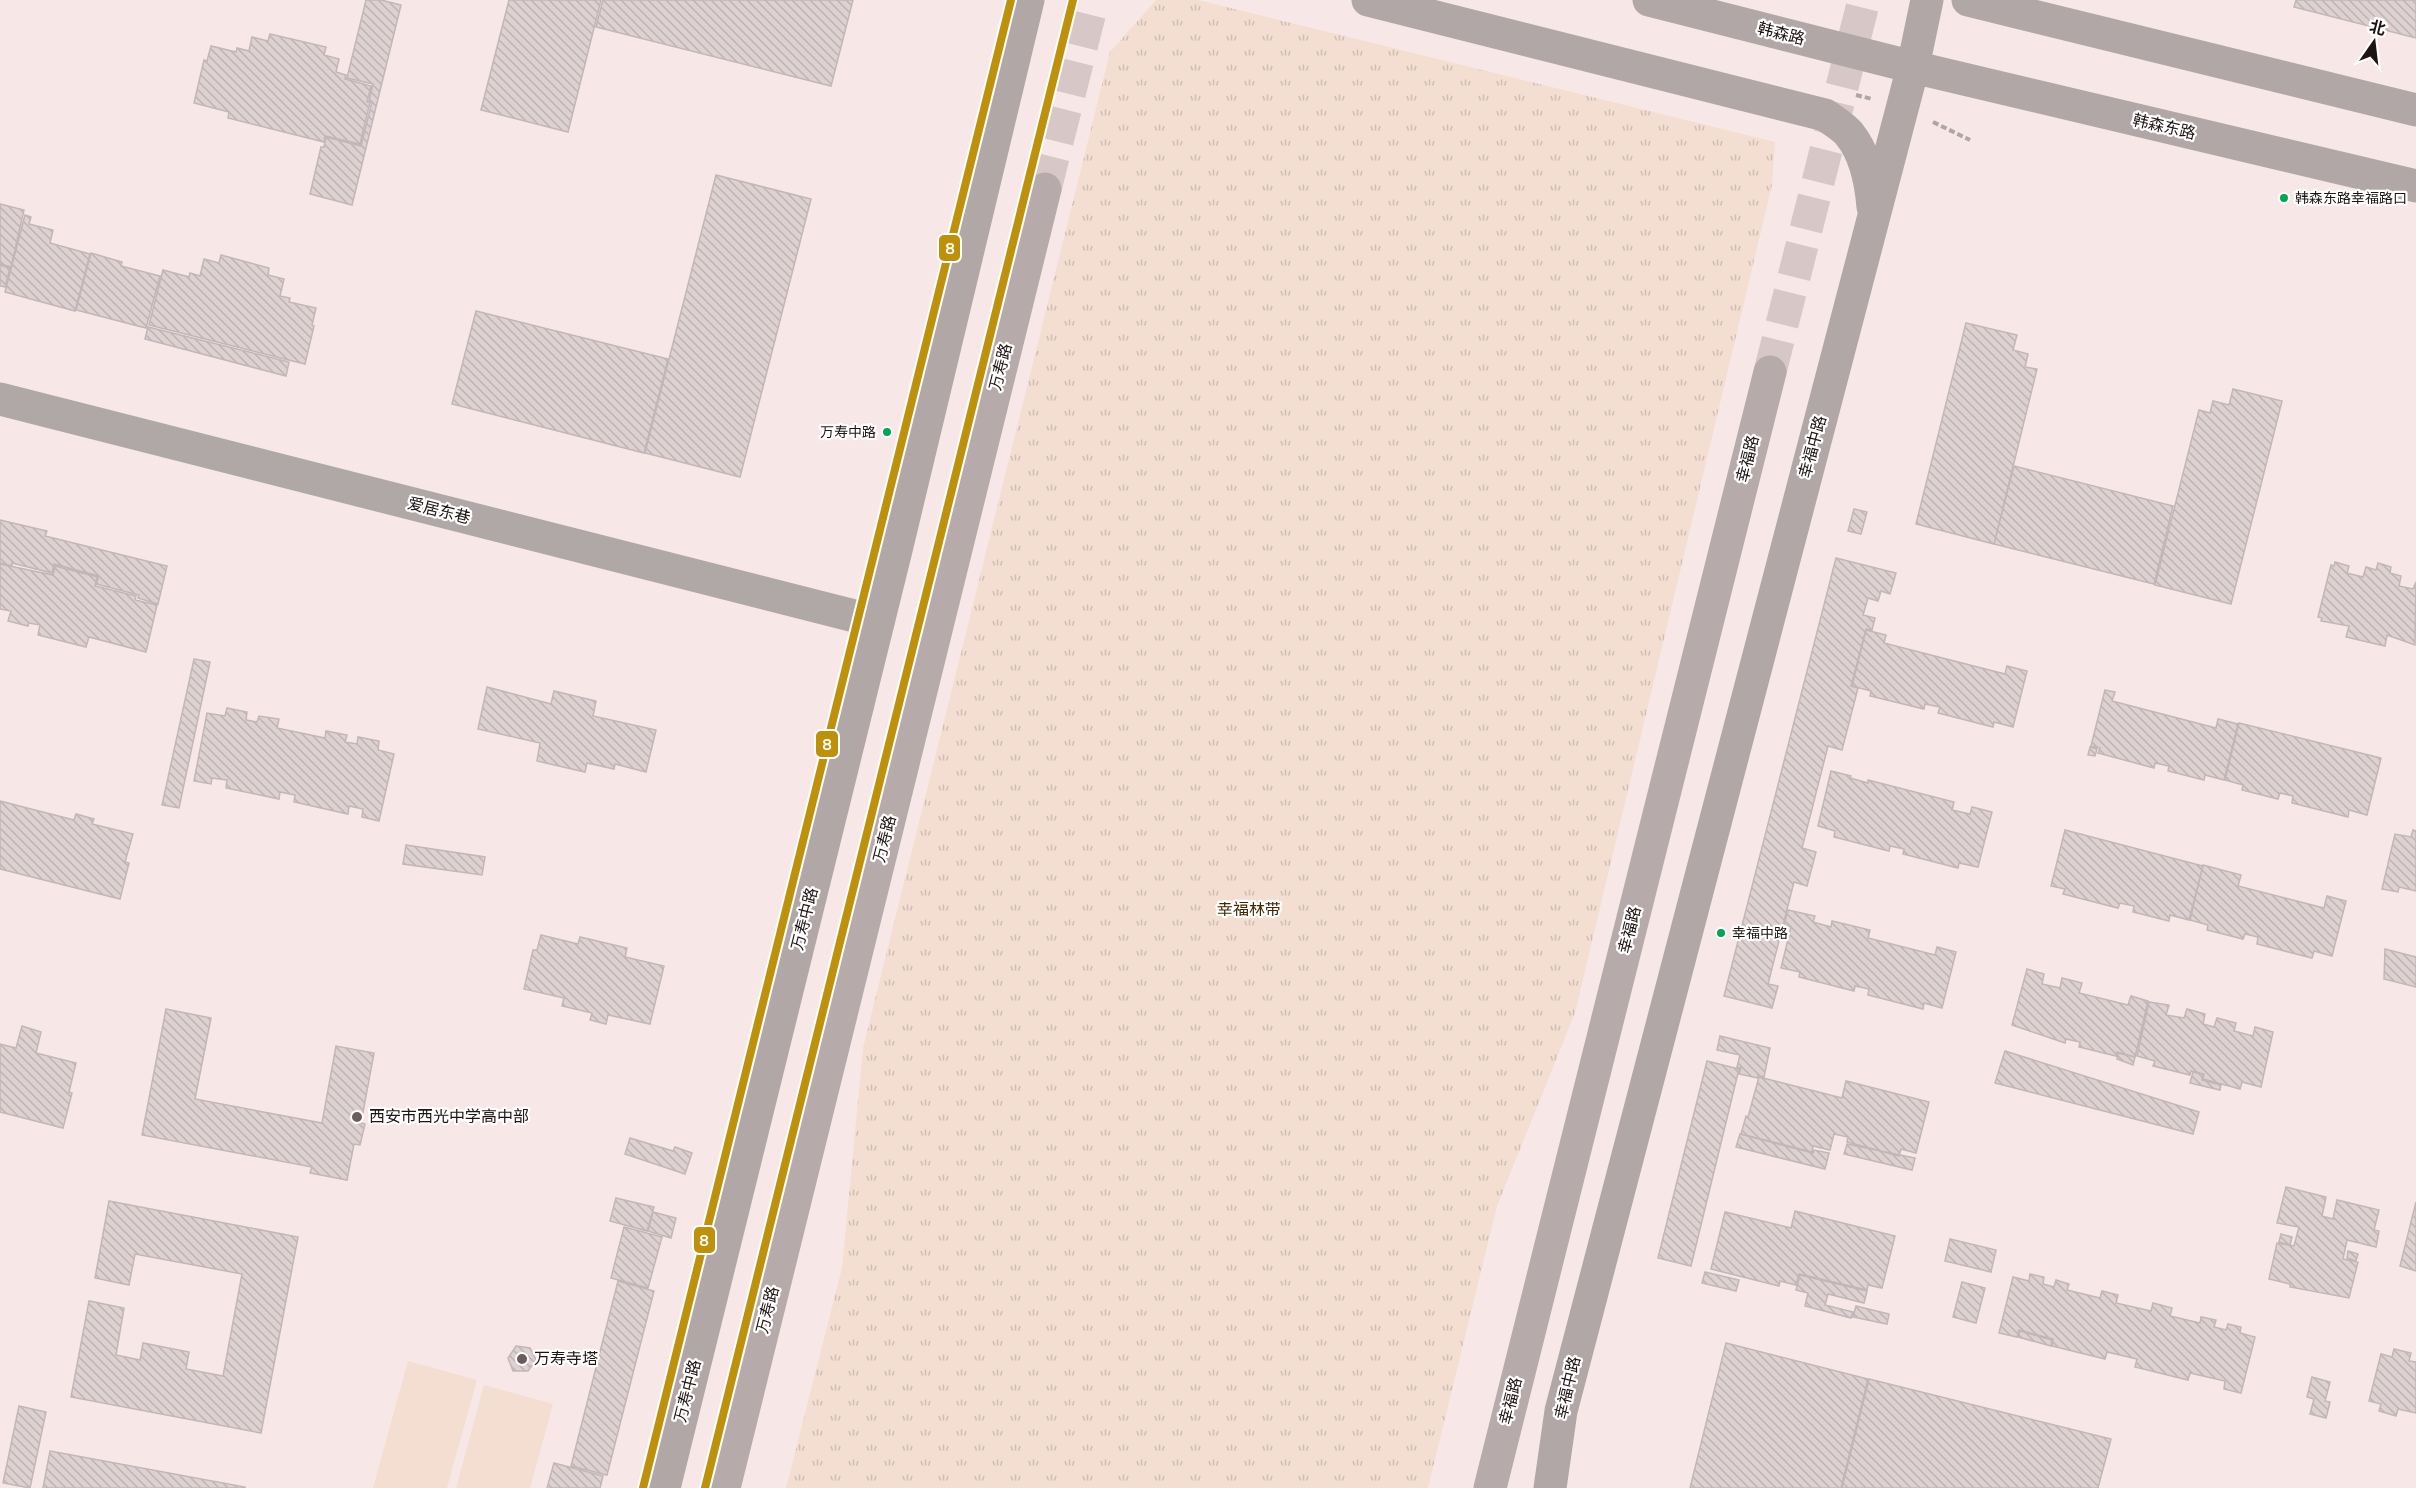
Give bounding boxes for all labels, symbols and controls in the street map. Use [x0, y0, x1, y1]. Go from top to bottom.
north arrow [2344, 12, 2404, 72]
text: 北 [2367, 16, 2388, 41]
street label: 韩森路 [1755, 18, 1807, 50]
street label: 韩森东路 [2130, 109, 2198, 145]
place label: 韩森东路幸福路口 [2295, 189, 2407, 208]
marker: 韩森东路幸福路口 [2278, 192, 2290, 204]
line badge: 8 [938, 234, 961, 262]
text: 8 [945, 238, 955, 260]
street label: 万寿路 [985, 341, 1017, 393]
street label: 幸福中路 [1794, 413, 1832, 481]
place label: 万寿中路 [820, 423, 876, 442]
marker: 万寿中路 [881, 426, 893, 438]
street label: 幸福路 [1732, 433, 1764, 485]
street label: 爱居东巷 [405, 493, 473, 529]
line badge: 8 [815, 730, 839, 758]
text: 8 [822, 734, 832, 756]
street label: 万寿路 [869, 813, 901, 865]
street label: 万寿中路 [787, 885, 823, 953]
park label: 幸福林带 [1217, 899, 1281, 921]
street label: 幸福路 [1614, 904, 1646, 956]
place label: 幸福中路 [1732, 924, 1788, 943]
marker: 幸福中路 [1715, 927, 1727, 939]
place label: 西安市西光中学高中部 [369, 1106, 529, 1128]
marker: 西安市西光中学高中部 [350, 1110, 364, 1124]
line badge: 8 [693, 1226, 716, 1254]
text: 8 [699, 1230, 709, 1252]
street label: 万寿路 [752, 1284, 784, 1336]
place label: 万寿寺塔 [534, 1348, 598, 1370]
marker: 万寿寺塔 [515, 1352, 529, 1366]
street label: 幸福中路 [1550, 1354, 1586, 1422]
street label: 万寿中路 [670, 1357, 706, 1425]
street label: 幸福路 [1495, 1375, 1527, 1427]

